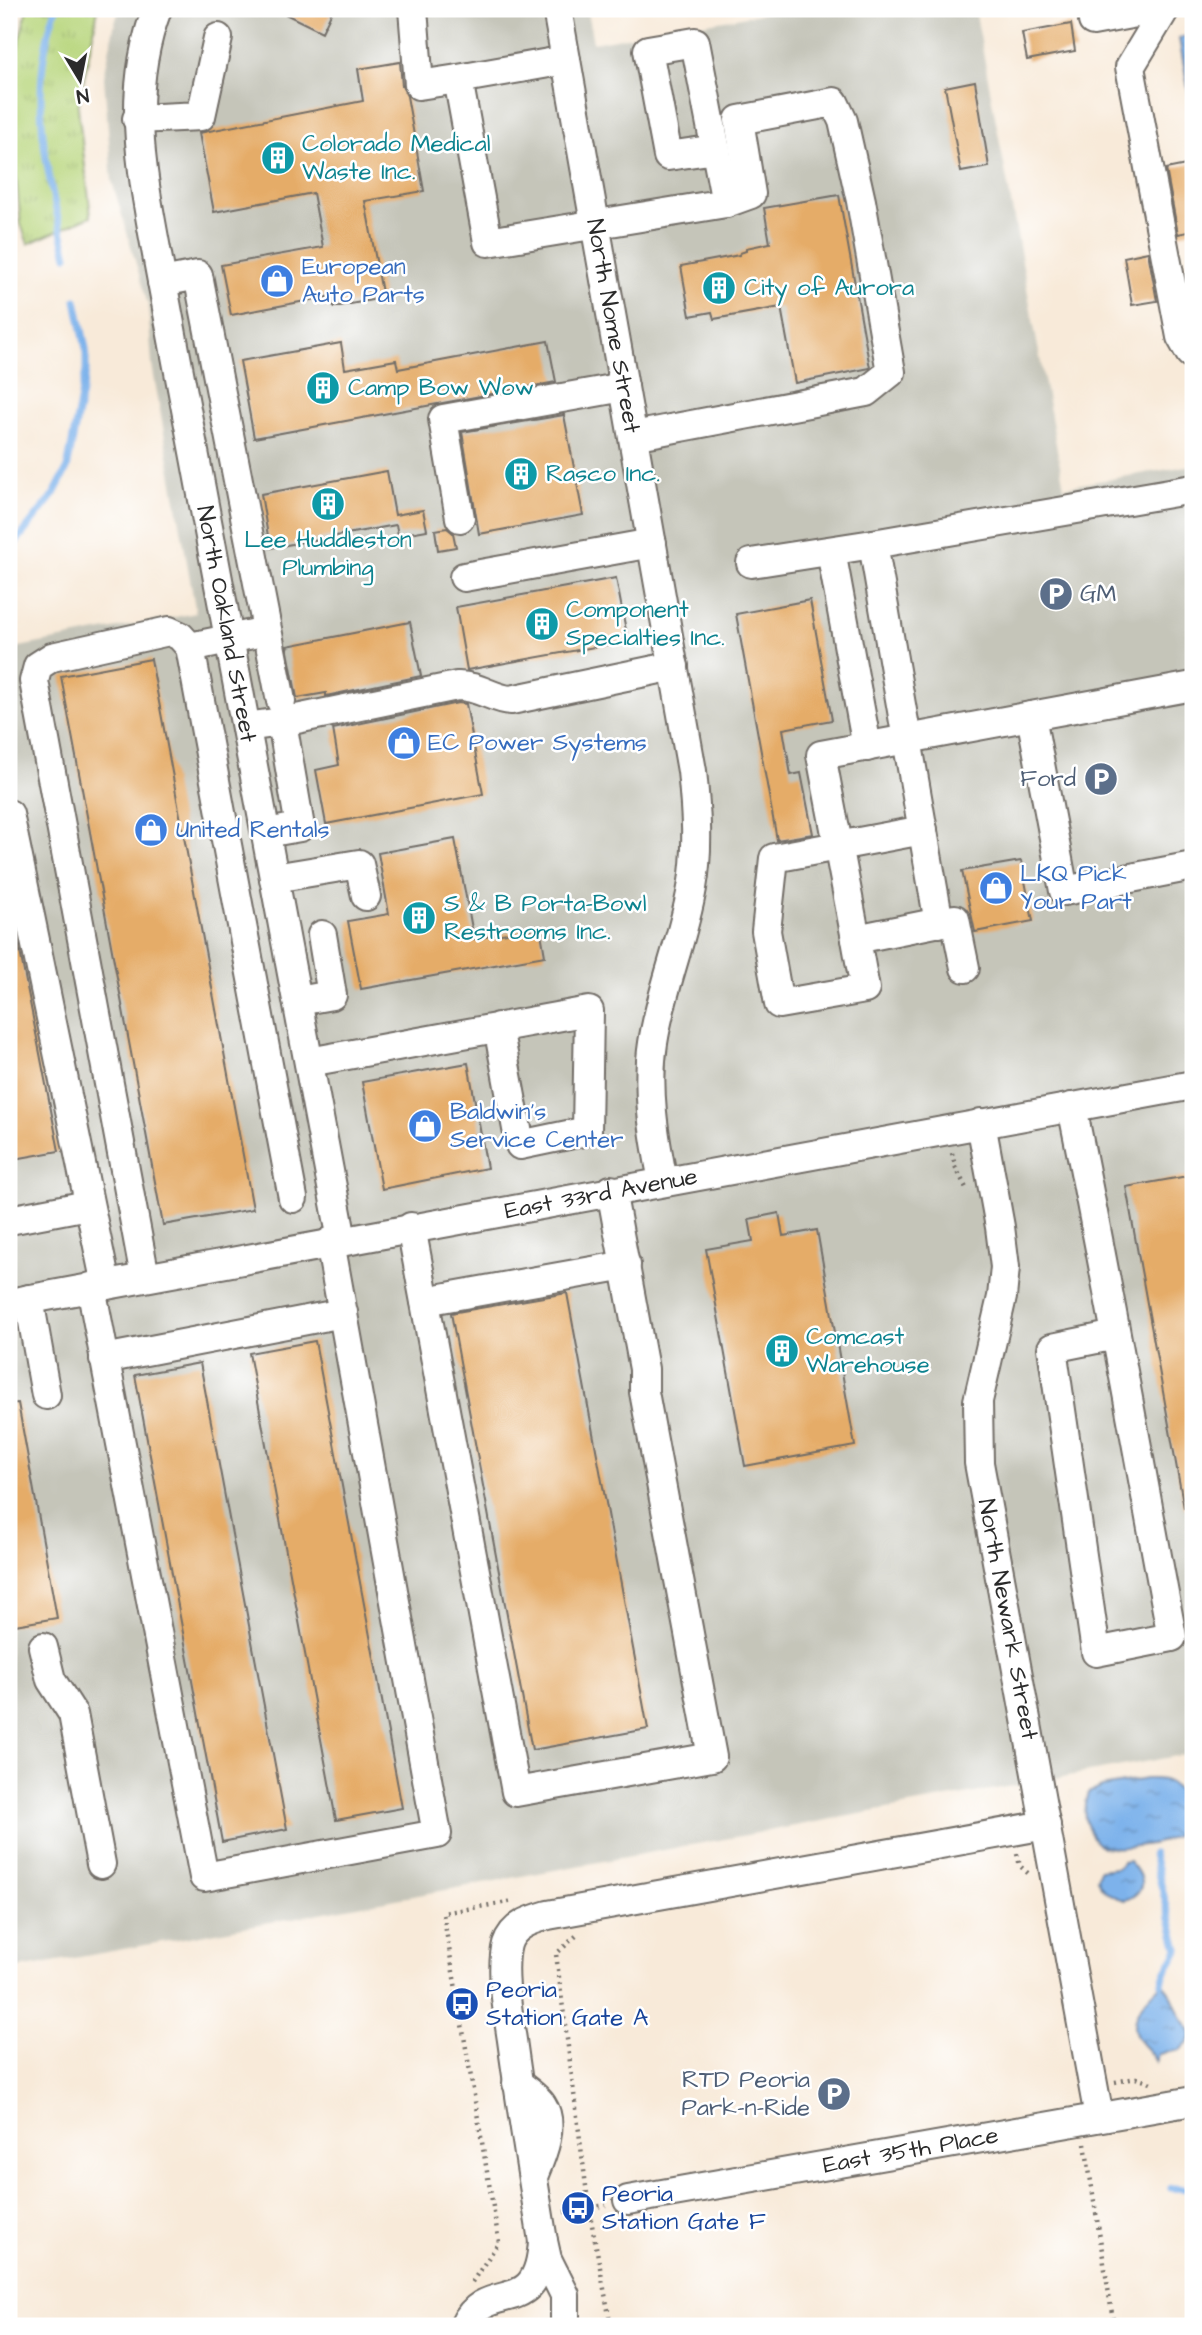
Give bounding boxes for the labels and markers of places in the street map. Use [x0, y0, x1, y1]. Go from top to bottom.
place label: Colorado Medical Waste Inc. [302, 127, 491, 189]
building icon: Colorado Medical Waste Inc. [259, 139, 297, 177]
place label: European Auto Parts [302, 250, 425, 312]
shop icon: European Auto Parts [258, 262, 296, 300]
building icon: City of Aurora [700, 269, 738, 307]
place label: City of Aurora [744, 271, 914, 306]
building icon: Camp Bow Wow [304, 369, 342, 407]
place label: Camp Bow Wow [348, 371, 534, 405]
building icon: Rasco Inc. [502, 455, 540, 493]
place label: Rasco Inc. [546, 457, 660, 491]
building icon: Lee Huddleston Plumbing [309, 485, 347, 523]
place label: Lee Huddleston Plumbing [244, 523, 412, 586]
parking icon: GM [1037, 575, 1075, 613]
place label: GM [1080, 577, 1117, 611]
place label: Component Specialties Inc. [566, 593, 725, 655]
building icon: Component Specialties Inc. [523, 605, 561, 643]
shop icon: EC Power Systems [385, 724, 423, 762]
place label: EC Power Systems [428, 726, 647, 761]
parking icon: Ford [1082, 760, 1120, 798]
place label: Ford [1020, 762, 1076, 796]
shop icon: United Rentals [132, 811, 170, 849]
place label: United Rentals [176, 813, 330, 847]
place label: LKQ Pick Your Part [1020, 857, 1132, 919]
shop icon: LKQ Pick Your Part [977, 869, 1015, 907]
place label: S & B Porta-Bowl Restrooms Inc. [444, 887, 647, 949]
building icon: S & B Porta-Bowl Restrooms Inc. [400, 899, 438, 937]
place label: Baldwin's Service Center [450, 1095, 623, 1157]
shop icon: Baldwin's Service Center [406, 1107, 444, 1145]
place label: Comcast Warehouse [806, 1320, 930, 1382]
building icon: Comcast Warehouse [763, 1332, 801, 1370]
place label: Peoria Station Gate A [486, 1973, 648, 2035]
bus stop icon: Peoria Station Gate A [443, 1985, 481, 2023]
place label: RTD Peoria Park-n-Ride [682, 2063, 810, 2125]
parking icon: RTD Peoria Park-n-Ride [815, 2075, 853, 2113]
place label: Peoria Station Gate F [602, 2177, 766, 2239]
bus stop icon: Peoria Station Gate F [559, 2189, 597, 2227]

